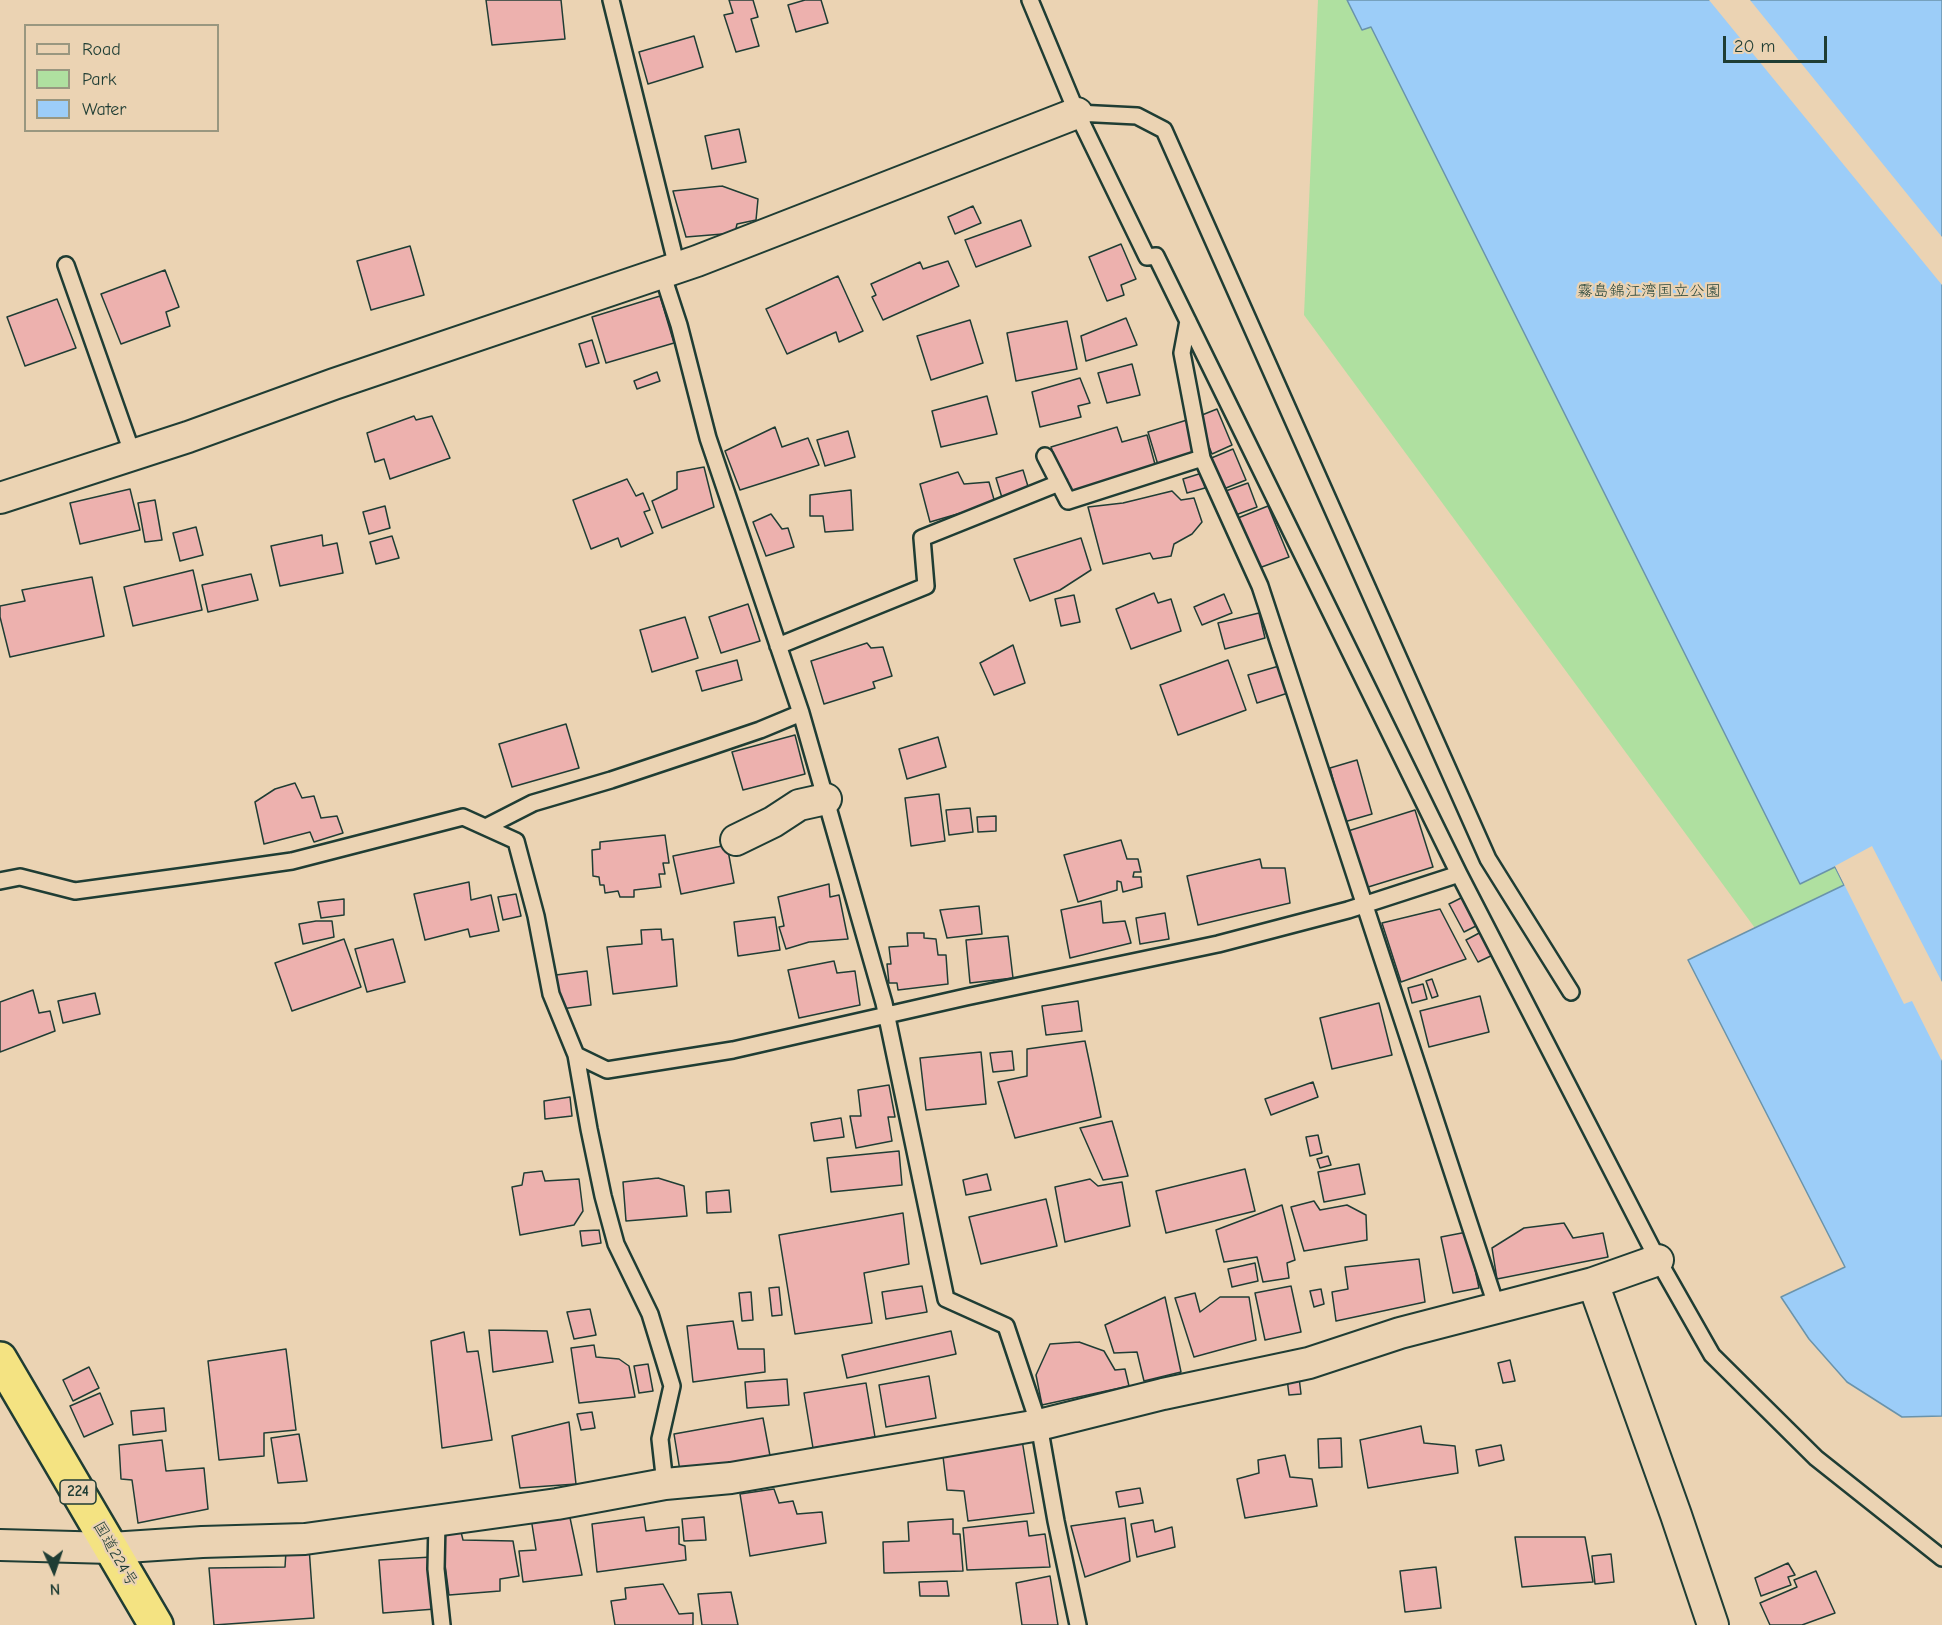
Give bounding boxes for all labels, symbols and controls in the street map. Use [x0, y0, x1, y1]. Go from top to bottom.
legend [24, 24, 219, 132]
scale bar [1726, 24, 1830, 62]
text: 20 m [1734, 36, 1775, 57]
text: Road [82, 39, 121, 60]
text: Park [82, 69, 116, 90]
text: Water [82, 99, 126, 120]
park label: 霧島錦江湾国立公園 [1577, 281, 1721, 301]
road number: 224 [60, 1480, 96, 1504]
street label: 国道224号 [89, 1518, 141, 1590]
north arrow [24, 1541, 84, 1601]
text: N [49, 1580, 61, 1598]

